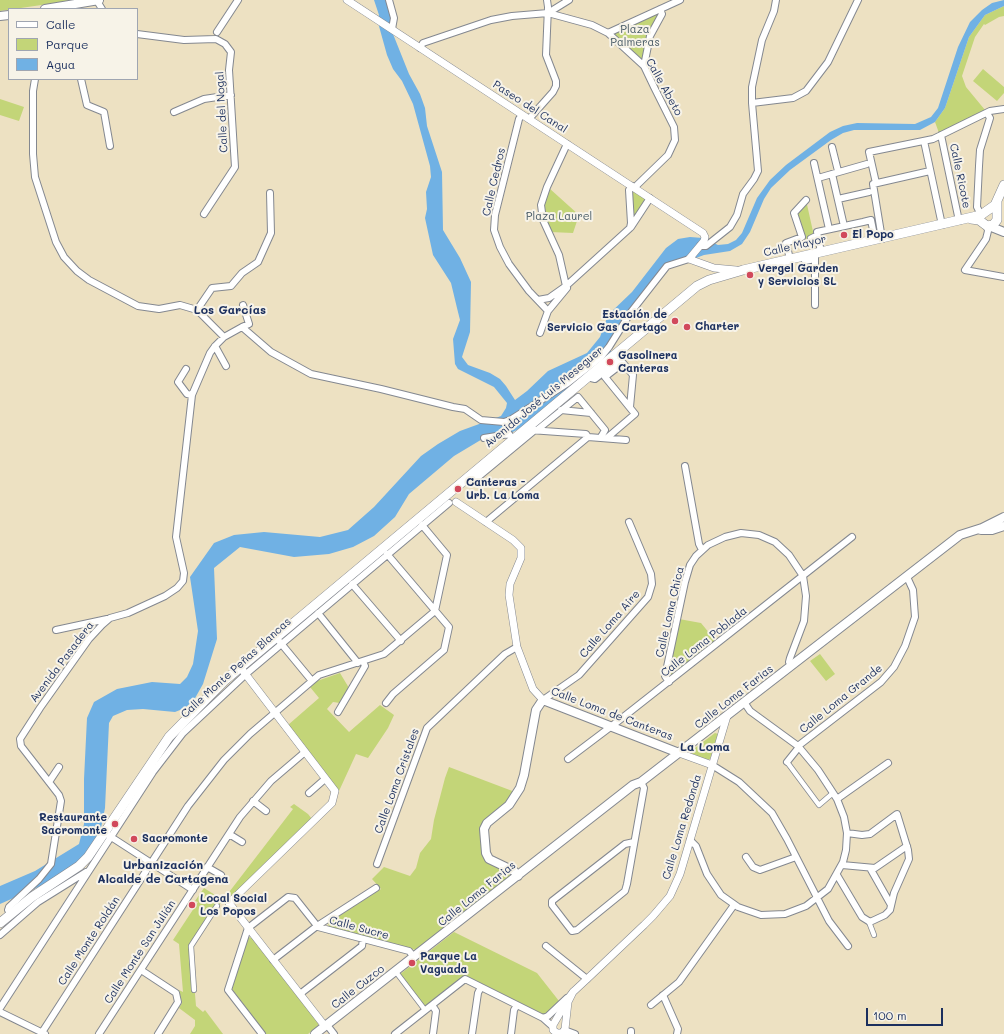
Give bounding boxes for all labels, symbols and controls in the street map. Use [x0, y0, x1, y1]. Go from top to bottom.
legend [8, 8, 138, 80]
text: Calle [46, 16, 76, 32]
park label: Plaza Palmeras [610, 23, 660, 49]
text: Parque [46, 36, 89, 52]
text: Agua [46, 56, 75, 72]
street label: Calle Abeto [643, 56, 685, 118]
street label: Calle del Nogal [213, 71, 231, 153]
street label: Paseo del Canal [490, 78, 570, 136]
street label: Calle Ricote [947, 143, 973, 209]
street label: Calle Cedros [480, 147, 508, 217]
park label: Plaza Laurel [526, 210, 592, 224]
place label: El Popo [852, 228, 894, 242]
marker: El Popo [839, 230, 849, 240]
street label: Calle Mayor [762, 232, 828, 260]
place label: Vergel Garden y Servicios SL [758, 262, 838, 288]
marker: Vergel Garden y Servicios SL [745, 270, 755, 280]
district label: Los Garcías [194, 303, 266, 317]
place label: Estación de Servicio Gas Cartago [547, 308, 667, 334]
marker: Estación de Servicio Gas Cartago [670, 316, 680, 326]
place label: Charter [695, 320, 739, 334]
marker: Charter [682, 322, 692, 332]
street label: Avenida José Luis Meseguer [482, 344, 606, 450]
place label: Gasolinera Canteras [618, 349, 677, 375]
marker: Gasolinera Canteras [605, 357, 615, 367]
place label: Canteras - Urb. La Loma [466, 476, 539, 502]
marker: Canteras - Urb. La Loma [453, 484, 463, 494]
street label: Calle Loma Chica [653, 565, 687, 659]
street label: Calle Loma Aire [577, 587, 643, 661]
street label: Calle Loma Poblada [658, 604, 750, 680]
street label: Calle Monte Peñas Blancas [178, 615, 294, 721]
street label: Avenida Pasadera [27, 619, 97, 705]
street label: Calle Loma Farias [692, 662, 776, 732]
street label: Calle Loma Grande [797, 662, 885, 736]
street label: Calle Loma de Canteras [549, 685, 675, 743]
street label: Calle Loma Cristales [372, 727, 422, 835]
district label: La Loma [680, 740, 730, 754]
street label: Calle Loma Redonda [660, 773, 704, 881]
place label: Restaurante Sacromonte [39, 811, 107, 837]
marker: Restaurante Sacromonte [110, 819, 120, 829]
place label: Sacromonte [142, 832, 208, 846]
marker: Sacromonte [129, 834, 139, 844]
district label: Urbanización Alcalde de Cartagena [97, 858, 229, 886]
street label: Calle Loma Farias [436, 859, 518, 929]
place label: Local Social Los Popos [200, 892, 267, 918]
street label: Calle Monte Roldán [55, 894, 123, 988]
street label: Calle Monte San Julián [102, 898, 178, 1006]
marker: Local Social Los Popos [187, 900, 197, 910]
street label: Calle Sucre [328, 914, 390, 942]
place label: Parque La Vaguada [420, 950, 477, 976]
marker: Parque La Vaguada [407, 958, 417, 968]
street label: Calle Cuzco [329, 962, 387, 1012]
scale bar [868, 1000, 945, 1026]
text: 100 m [873, 1007, 907, 1023]

